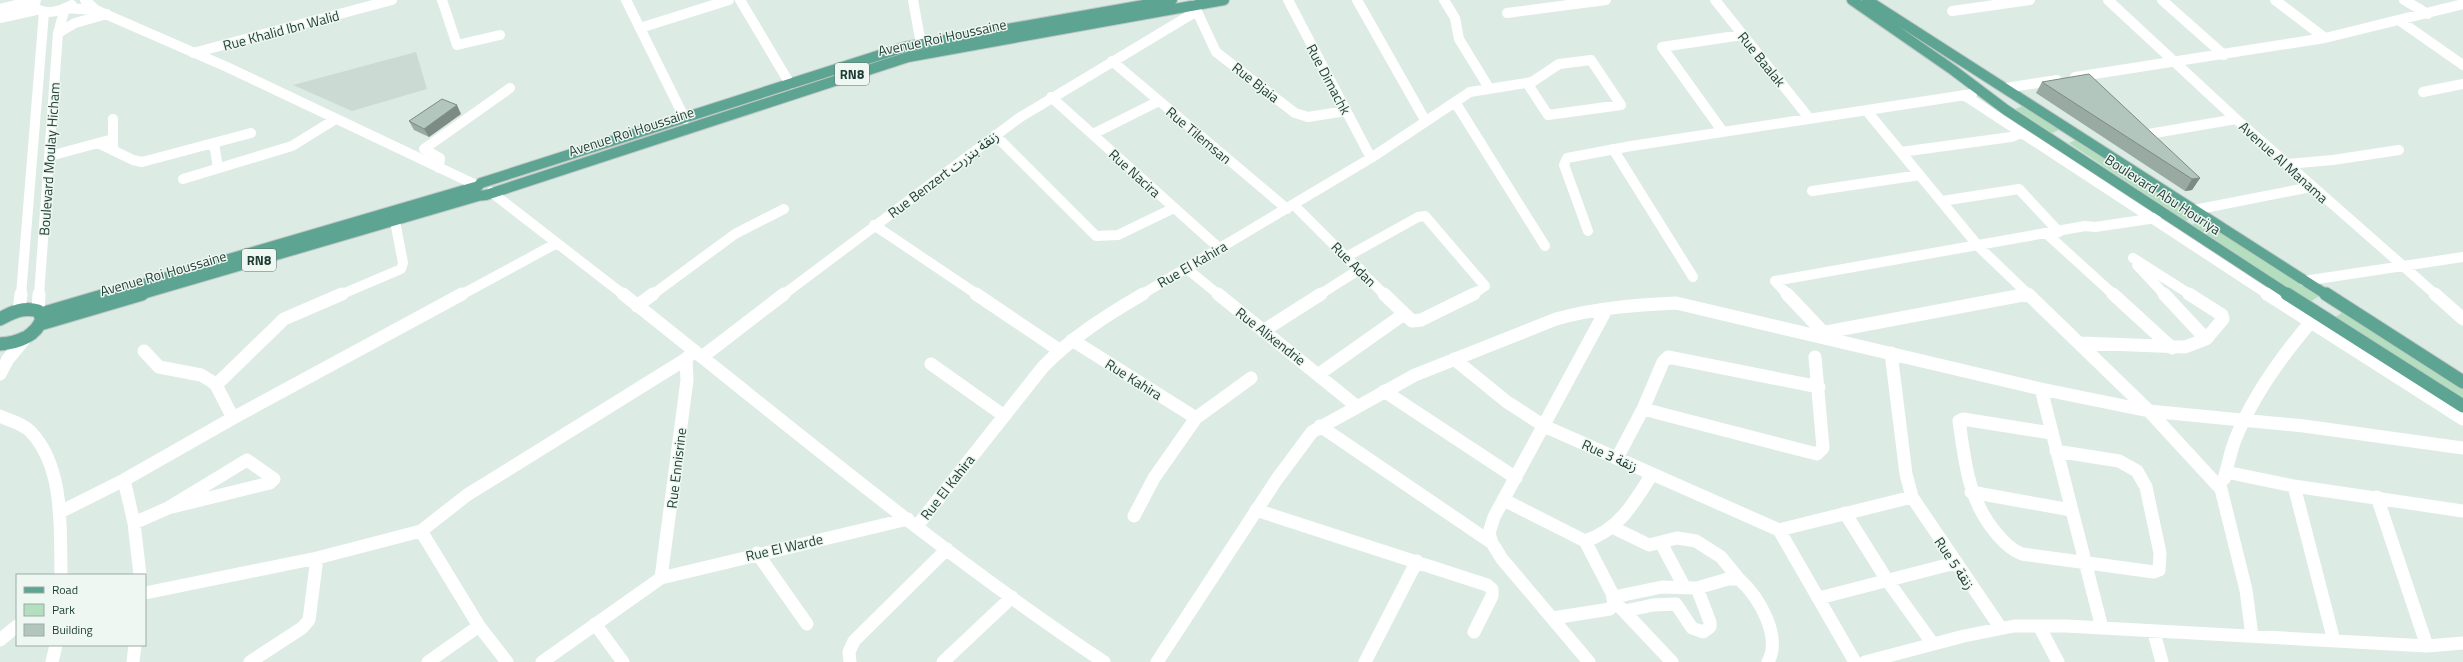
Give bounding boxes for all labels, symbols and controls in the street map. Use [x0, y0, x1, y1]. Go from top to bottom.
street label: Rue Khalid Ibn Walid [220, 4, 342, 56]
street label: Avenue Roi Houssaine [876, 13, 1008, 61]
street label: Rue Baalak [1733, 27, 1791, 91]
street label: Rue Dimachk [1302, 40, 1357, 118]
street label: Rue Bjaia [1228, 57, 1284, 107]
road number: RN8 [835, 63, 869, 85]
street label: Boulevard Moulay Hicham [33, 82, 65, 236]
street label: Avenue Roi Houssaine [566, 101, 696, 161]
street label: Rue Tilemsan [1162, 101, 1236, 169]
street label: Avenue Al Manama [2235, 116, 2333, 208]
street label: Rue Benzert زنقة بنزرت [883, 125, 1003, 223]
street label: Rue Nacira [1104, 144, 1166, 202]
street label: Boulevard Abu Houriya [2101, 149, 2225, 239]
street label: Rue El Kahira [1153, 235, 1231, 293]
street label: Rue Adan [1327, 237, 1381, 291]
street label: Avenue Roi Houssaine [97, 245, 229, 301]
road number: RN8 [242, 249, 276, 271]
street label: Rue Alixendrie [1231, 302, 1311, 370]
street label: Rue Kahira [1101, 353, 1167, 405]
street label: Rue Ennisrine [661, 427, 691, 509]
street label: Rue 3 زنقة [1579, 433, 1641, 477]
street label: Rue El Kahira [915, 450, 979, 524]
street label: Rue El Warde [743, 528, 825, 566]
street label: Rue 5 زنقة [1930, 533, 1980, 593]
legend [16, 574, 146, 646]
text: Road [52, 580, 78, 599]
text: Park [52, 600, 75, 619]
text: Building [52, 620, 93, 639]

